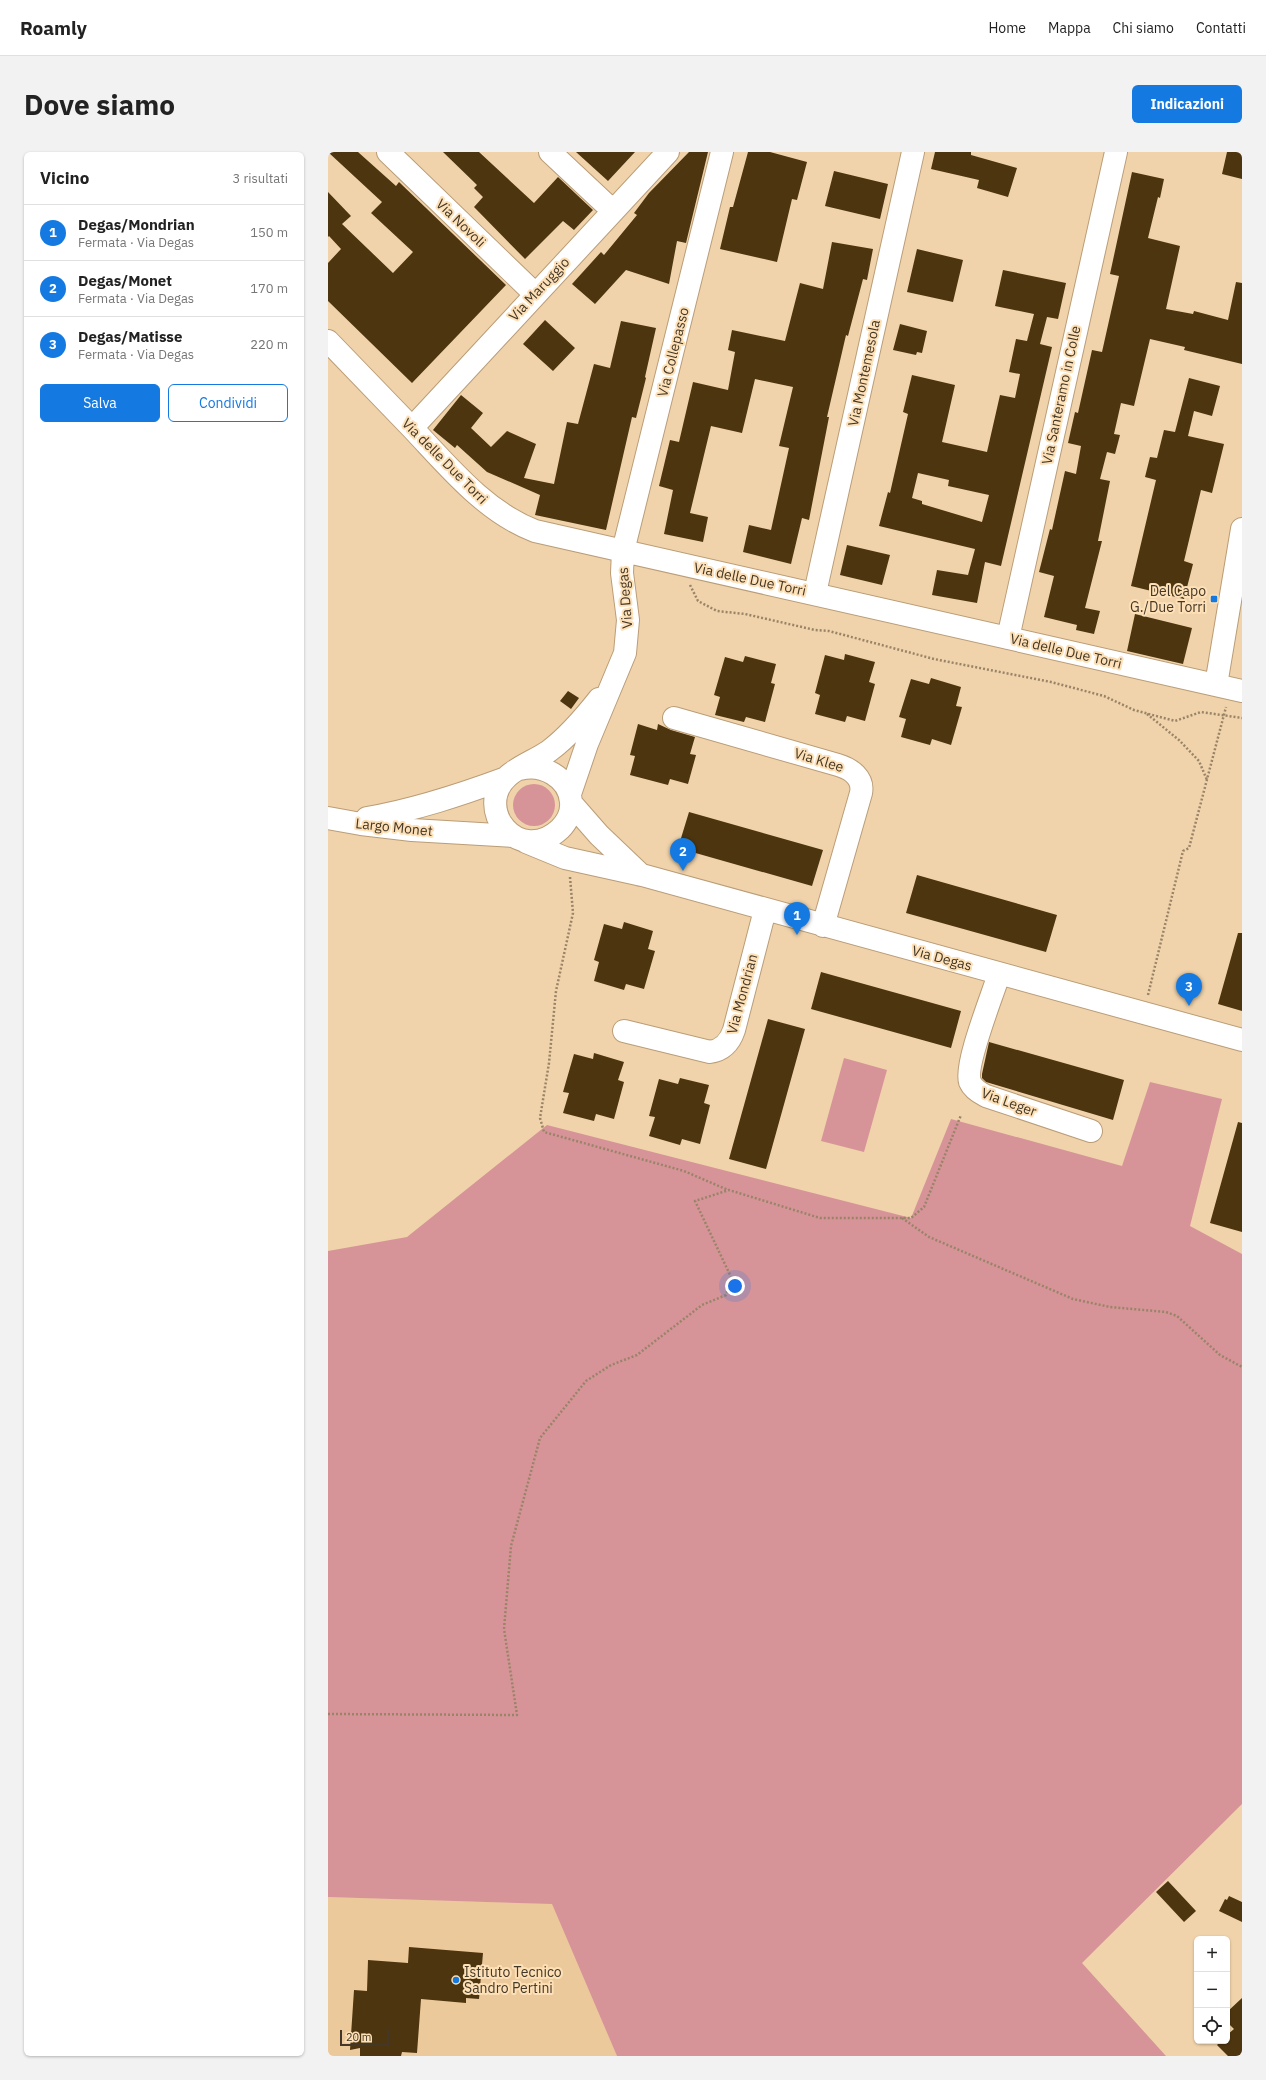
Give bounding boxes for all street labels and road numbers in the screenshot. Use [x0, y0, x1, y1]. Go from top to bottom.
street label: Via Novoli [432, 195, 490, 251]
street label: Via Maruggio [505, 253, 573, 325]
street label: Via Collepasso [653, 305, 693, 399]
street label: Via Montemesola [844, 318, 884, 428]
street label: Via Santeramo in Colle [1038, 324, 1085, 466]
street label: Via delle Due Torri [398, 414, 492, 508]
street label: Via delle Due Torri [692, 558, 808, 600]
street label: Via Degas [614, 567, 636, 629]
street label: Via delle Due Torri [1008, 629, 1124, 673]
street label: Via Klee [792, 744, 846, 776]
street label: Largo Monet [355, 814, 434, 840]
street label: Via Degas [910, 941, 974, 975]
street label: Via Mondrian [723, 952, 761, 1036]
street label: Via Leger [979, 1084, 1039, 1120]

